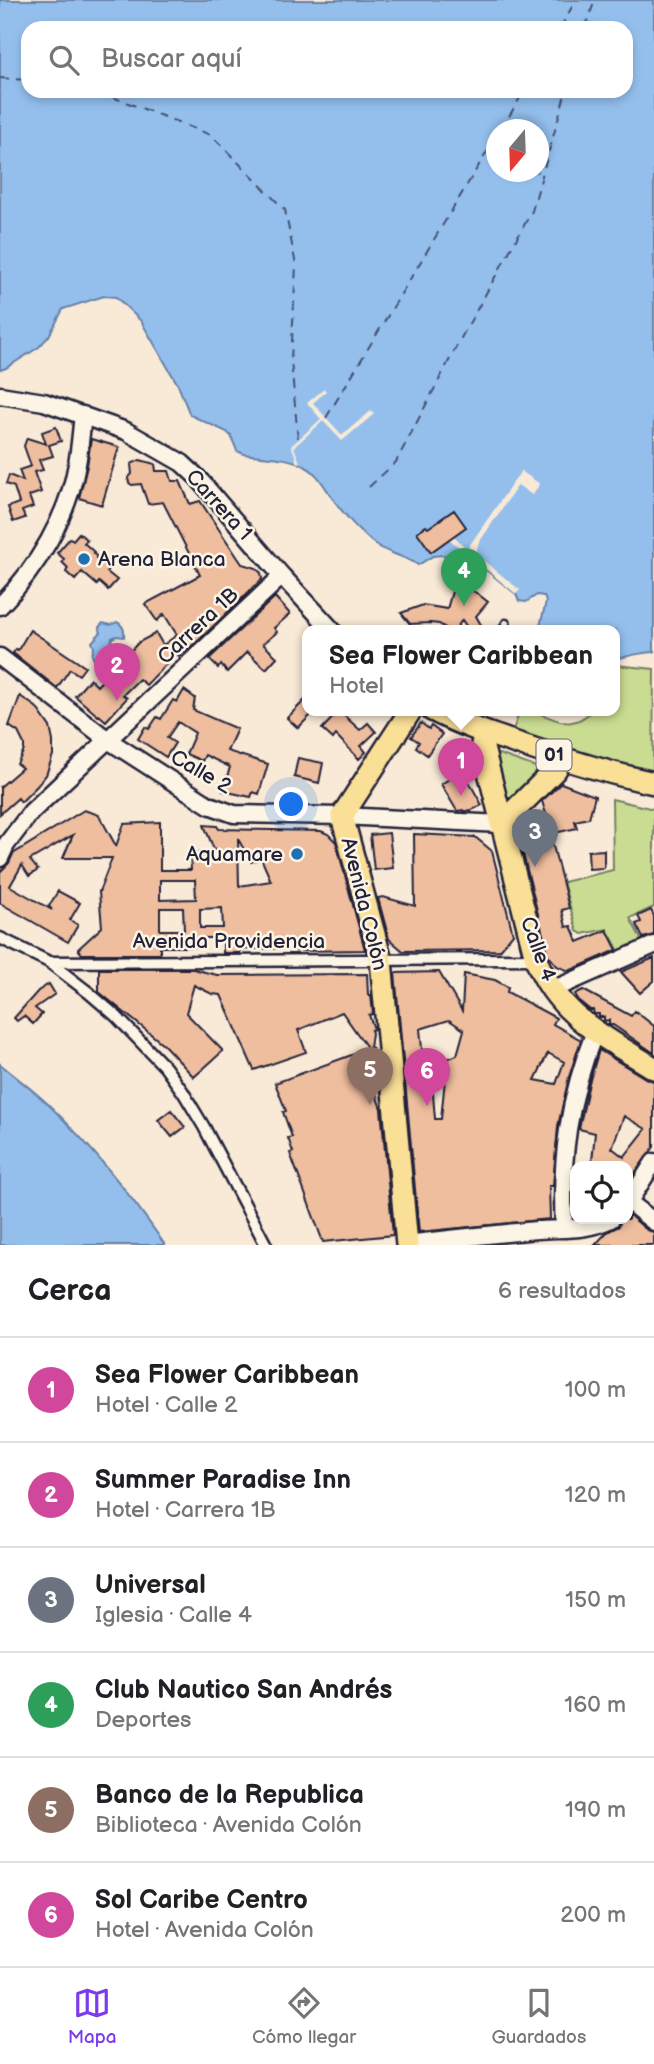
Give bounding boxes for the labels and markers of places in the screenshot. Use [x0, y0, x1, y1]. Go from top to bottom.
place label: Arena Blanca [98, 547, 226, 572]
pin: 4 [441, 548, 487, 606]
marker: Arena Blanca [76, 551, 92, 567]
pin: 2 [94, 643, 140, 701]
pin: 1 [438, 738, 484, 796]
pin: 3 [512, 809, 558, 867]
place label: Aquamare [186, 842, 283, 867]
marker: Aquamare [289, 846, 305, 862]
pin: 5 [347, 1047, 393, 1105]
pin: 6 [404, 1048, 450, 1106]

